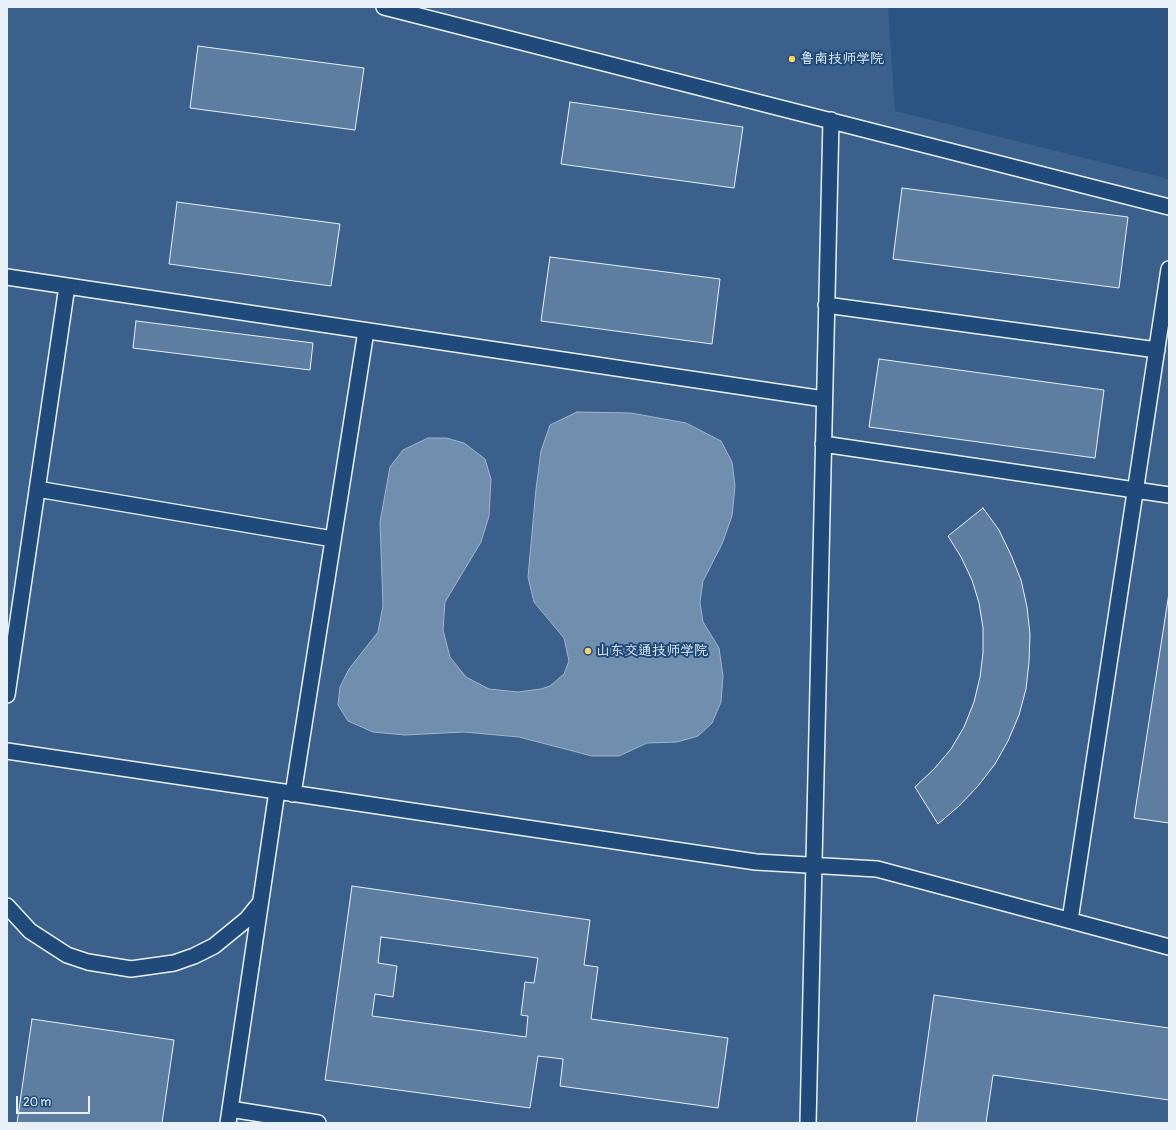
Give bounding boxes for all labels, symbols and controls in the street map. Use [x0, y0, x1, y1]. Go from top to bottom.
place label: 鲁南技师学院 [800, 51, 884, 67]
marker: 鲁南技师学院 [787, 54, 797, 64]
place label: 山东交通技师学院 [596, 643, 708, 659]
marker: 山东交通技师学院 [583, 646, 593, 656]
scale bar [18, 1088, 92, 1114]
text: 20 m [23, 1095, 51, 1110]

